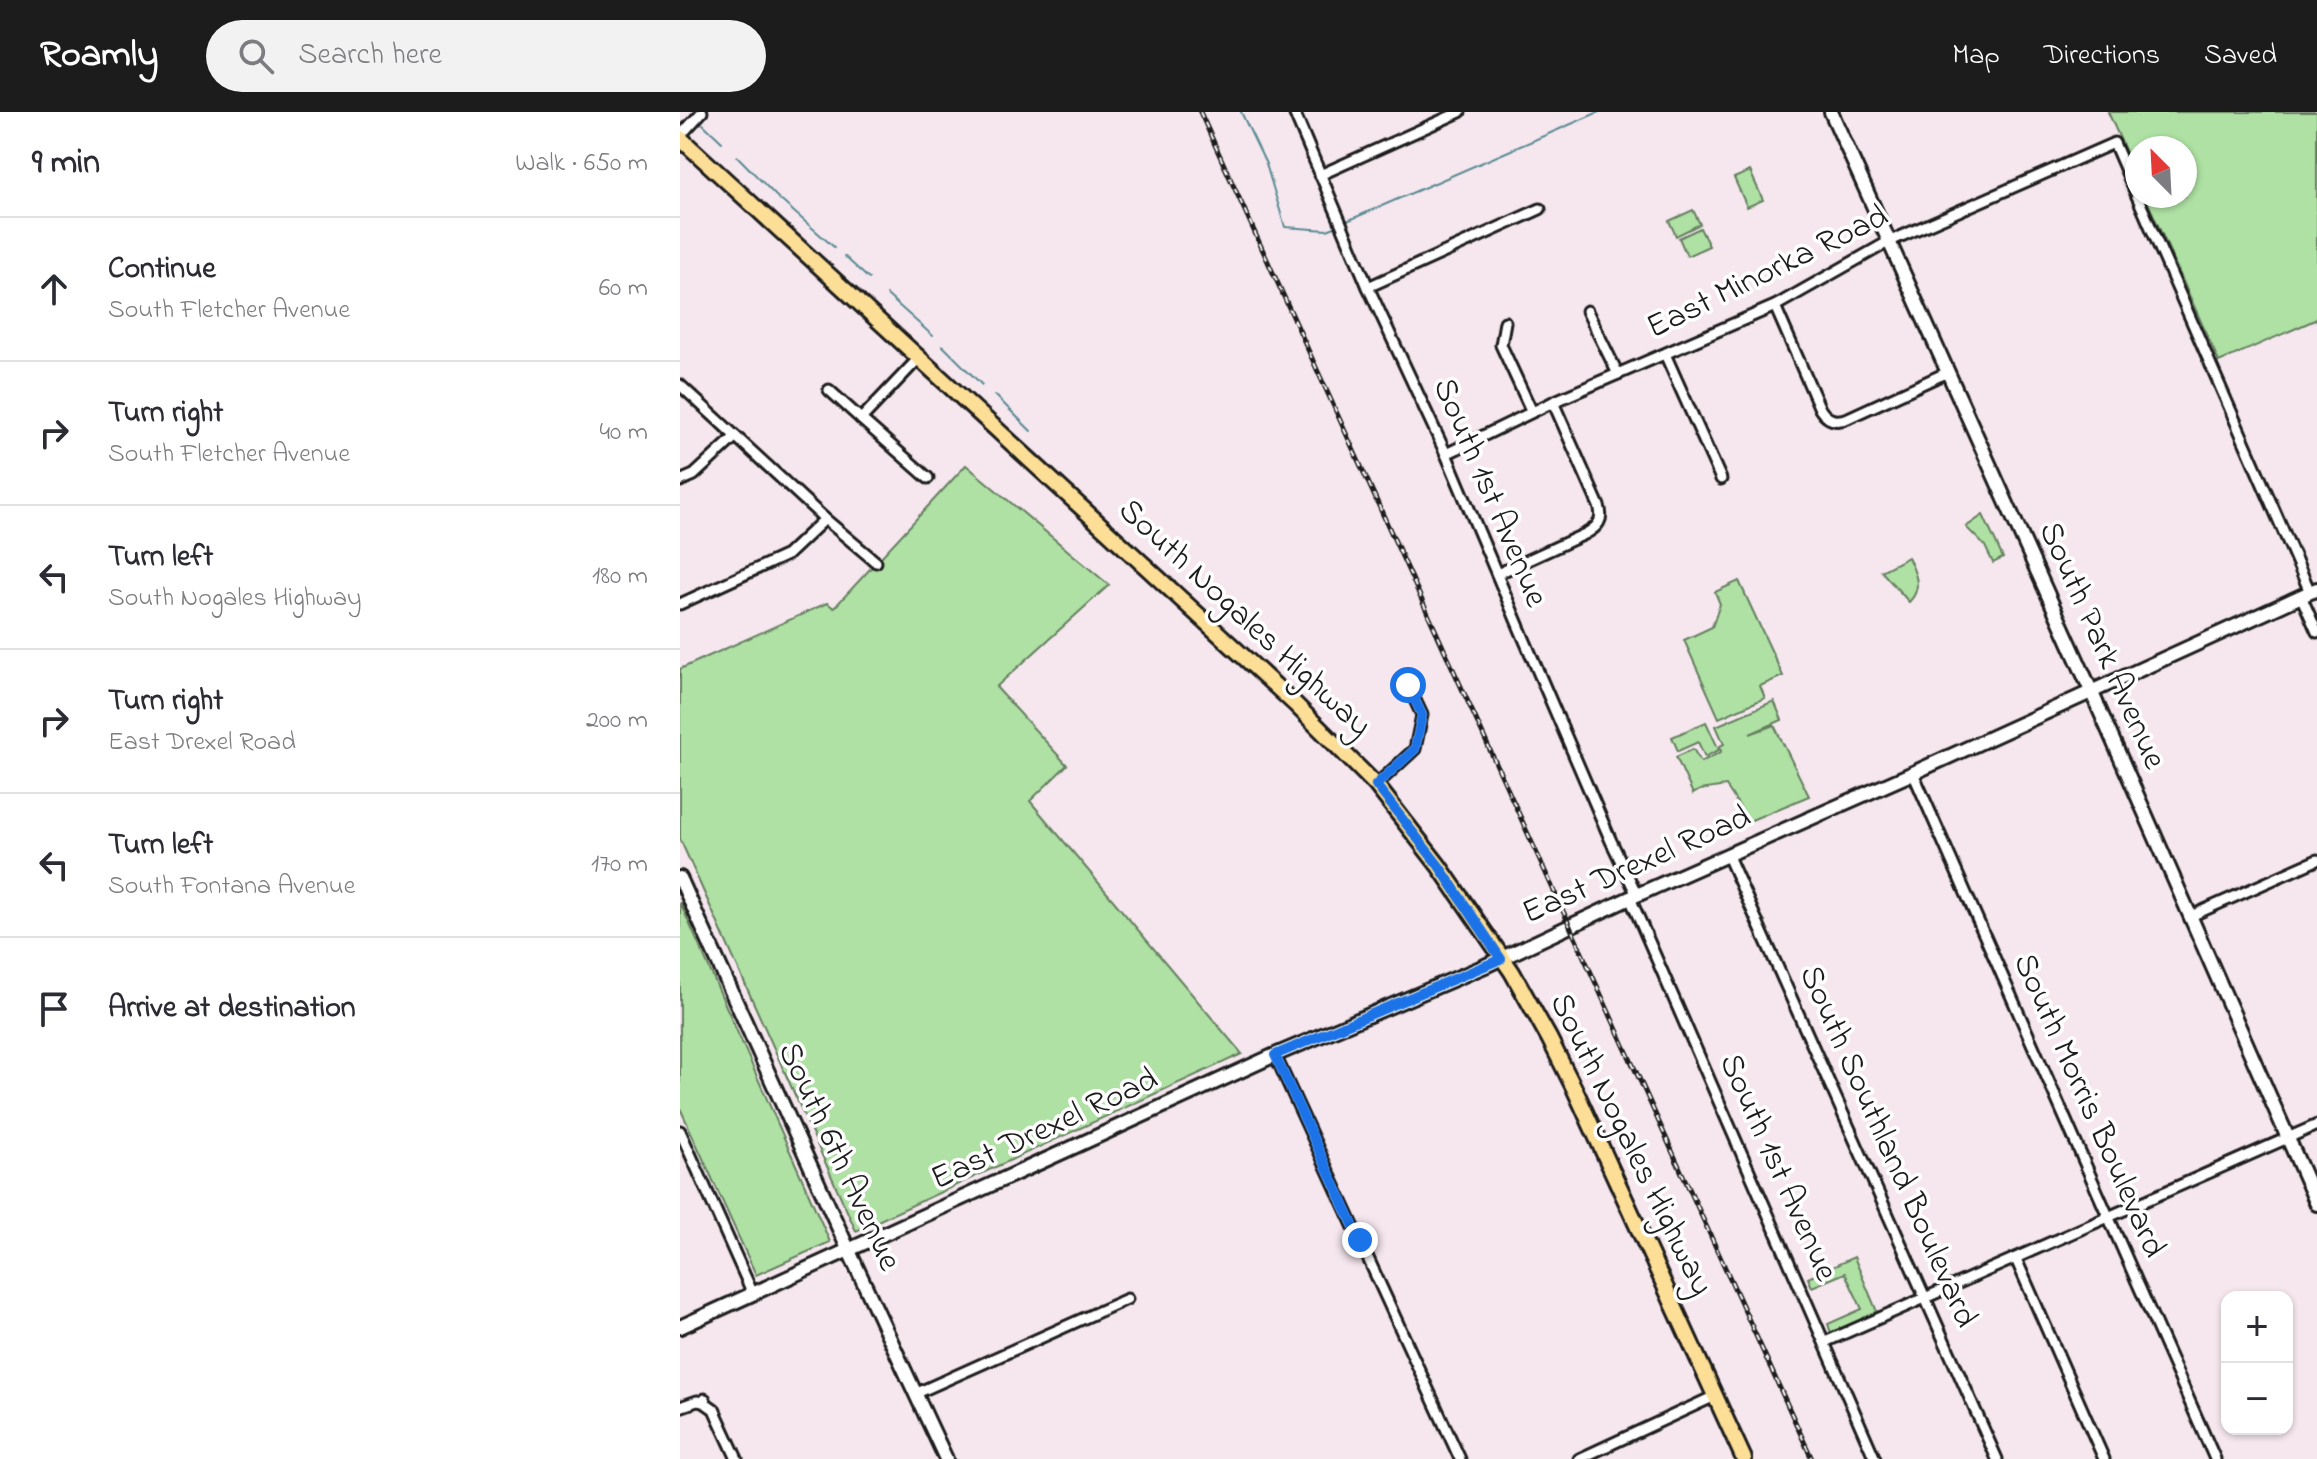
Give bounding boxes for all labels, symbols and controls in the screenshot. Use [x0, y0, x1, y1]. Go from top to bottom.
search box [206, 20, 766, 92]
text: Roamly [40, 28, 158, 84]
icon: search [234, 34, 278, 78]
text: Search here [298, 34, 442, 78]
text: Map [1952, 36, 2000, 77]
text: Directions [2044, 36, 2160, 77]
text: Saved [2204, 36, 2277, 77]
north arrow [2125, 136, 2197, 208]
text: 9 min [32, 139, 100, 189]
text: Walk · 650 m [515, 145, 648, 183]
street label: East Minorka Road [1639, 193, 1897, 353]
text: Continue [108, 248, 216, 292]
icon: ahead [32, 267, 76, 311]
text: 60 m [599, 270, 648, 308]
text: South Fletcher Avenue [108, 292, 350, 330]
street label: South 1st Avenue [1418, 371, 1560, 616]
text: Turn right [108, 392, 223, 436]
icon: right [32, 411, 76, 455]
text: 40 m [599, 414, 648, 452]
text: South Fletcher Avenue [108, 436, 350, 474]
street label: South Nogales Highway [1106, 488, 1382, 750]
street label: South Park Avenue [2024, 514, 2178, 779]
text: Turn left [108, 536, 213, 580]
icon: left [32, 555, 76, 599]
text: 180 m [592, 558, 648, 596]
text: South Nogales Highway [108, 580, 362, 618]
route start [1390, 667, 1426, 703]
text: Turn right [108, 680, 223, 724]
icon: right [32, 699, 76, 743]
text: 200 m [586, 702, 648, 740]
text: East Drexel Road [108, 724, 296, 762]
street label: East Drexel Road [1515, 793, 1759, 939]
text: Turn left [108, 824, 213, 868]
icon: left [32, 843, 76, 887]
text: 170 m [591, 846, 648, 884]
text: South Fontana Avenue [108, 868, 355, 906]
street label: South Morris Boulevard [1998, 946, 2178, 1266]
street label: South Southland Boulevard [1784, 958, 1990, 1336]
street label: South Nogales Highway [1535, 985, 1725, 1305]
icon: arrive [32, 987, 76, 1031]
text: Arrive at destination [108, 987, 356, 1031]
street label: South 6th Avenue [763, 1034, 913, 1280]
street label: South 1st Avenue [1704, 1046, 1850, 1291]
street label: East Drexel Road [923, 1055, 1167, 1205]
route end [1342, 1222, 1378, 1258]
map controls [2221, 1291, 2293, 1435]
button: + [2221, 1291, 2293, 1363]
button: − [2221, 1363, 2293, 1435]

